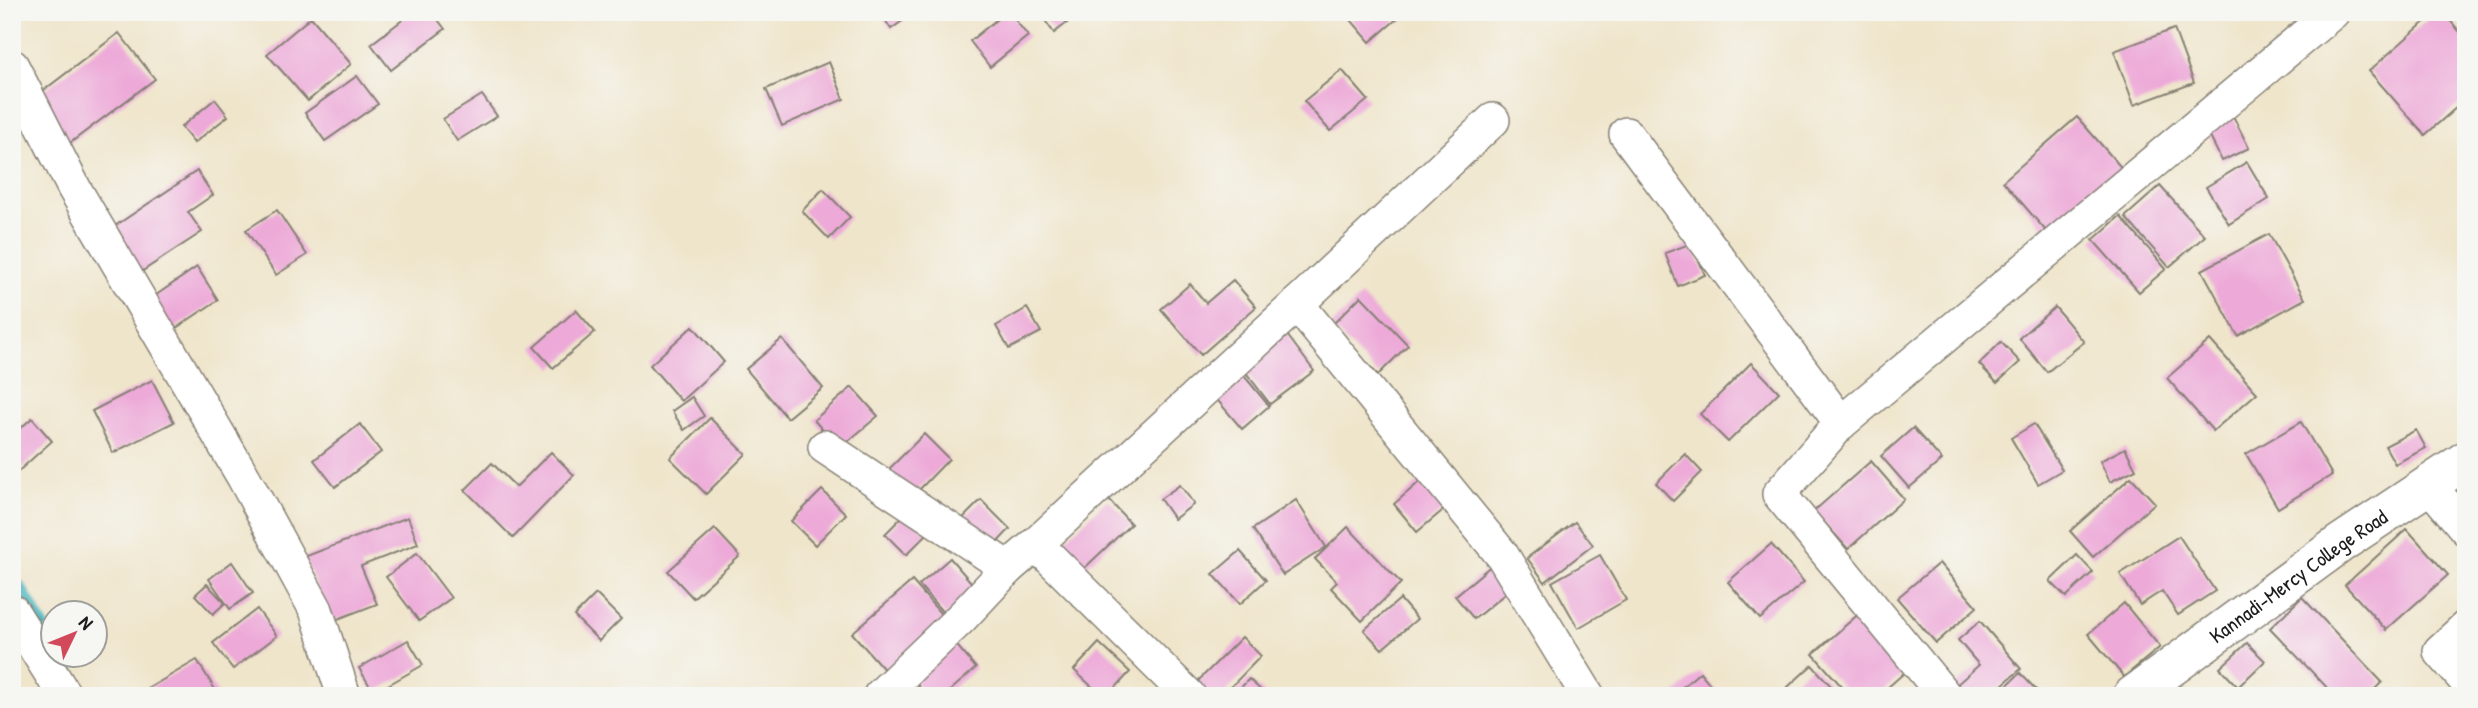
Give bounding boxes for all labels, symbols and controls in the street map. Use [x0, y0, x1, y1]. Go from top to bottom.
street label: Kannadi-Mercy College Road [2203, 502, 2393, 650]
north arrow [38, 600, 108, 670]
text: N [73, 610, 99, 635]

